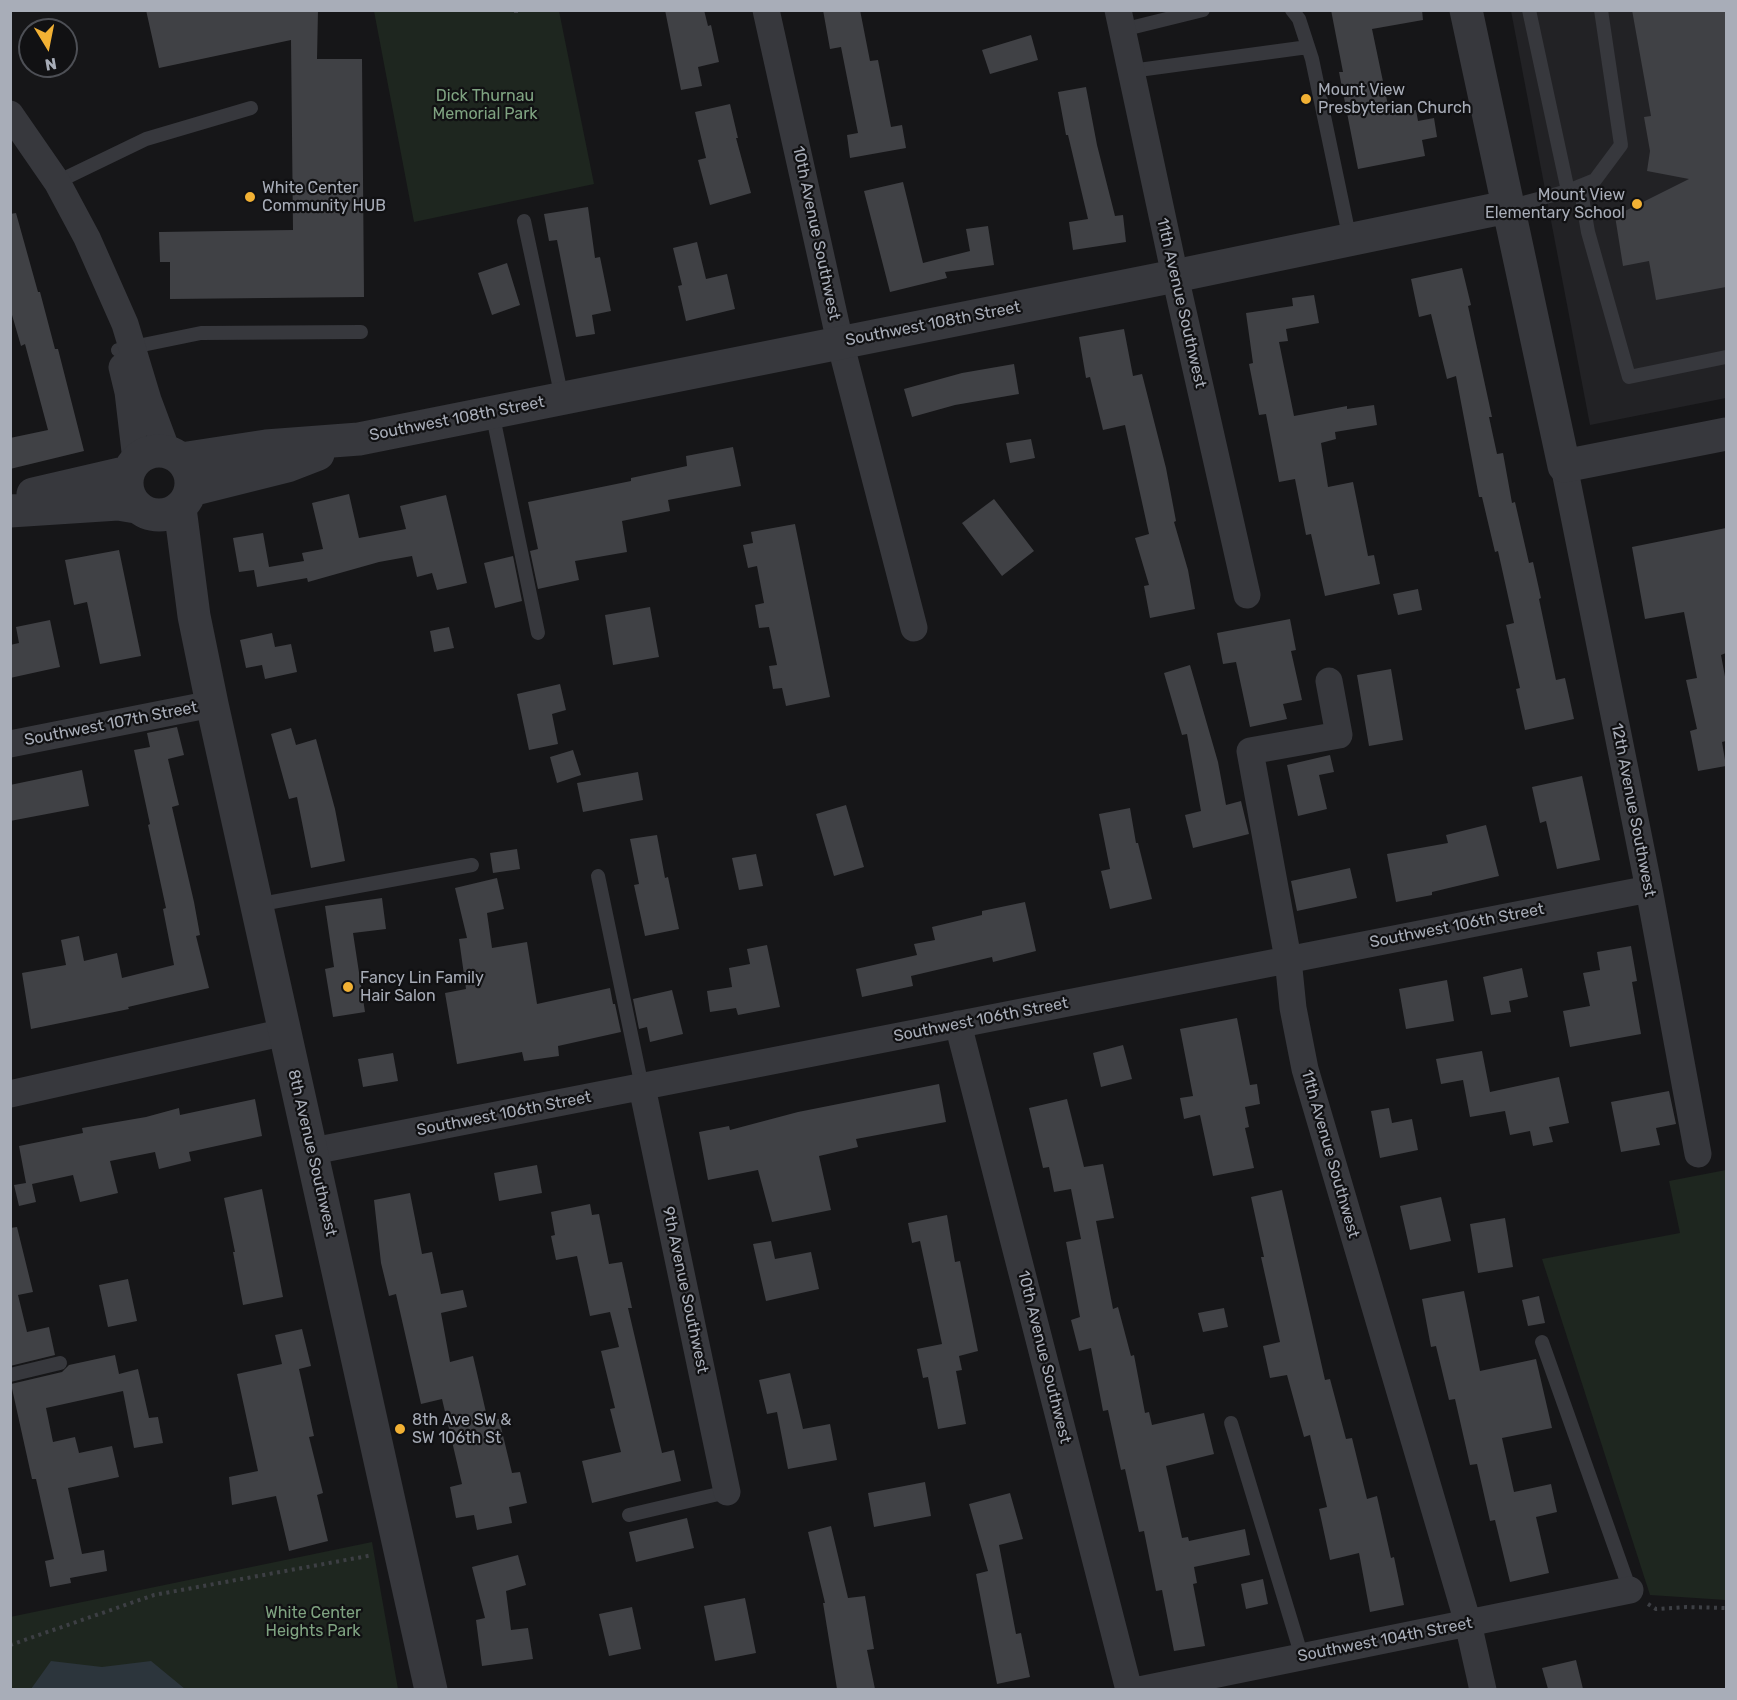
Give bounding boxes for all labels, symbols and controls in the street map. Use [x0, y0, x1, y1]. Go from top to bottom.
north arrow [18, 18, 78, 78]
text: N [44, 54, 58, 75]
place label: Mount View Presbyterian Church [1318, 80, 1471, 118]
park label: Dick Thurnau Memorial Park [433, 86, 537, 124]
marker: Mount View Presbyterian Church [1299, 92, 1313, 106]
street label: 10th Avenue Southwest [788, 144, 844, 322]
place label: White Center Community HUB [262, 178, 386, 216]
place label: Mount View Elementary School [1485, 185, 1625, 223]
marker: White Center Community HUB [243, 190, 257, 204]
marker: Mount View Elementary School [1630, 197, 1644, 211]
street label: 11th Avenue Southwest [1152, 216, 1210, 390]
street label: Southwest 108th Street [844, 298, 1022, 350]
street label: Southwest 108th Street [368, 393, 546, 445]
street label: Southwest 107th Street [23, 698, 199, 750]
street label: 12th Avenue Southwest [1607, 721, 1659, 899]
street label: Southwest 106th Street [1368, 900, 1546, 952]
place label: Fancy Lin Family Hair Salon [360, 968, 484, 1006]
marker: Fancy Lin Family Hair Salon [341, 980, 355, 994]
street label: Southwest 106th Street [892, 994, 1070, 1046]
street label: 8th Avenue Southwest [283, 1068, 341, 1238]
street label: 11th Avenue Southwest [1297, 1068, 1363, 1240]
street label: Southwest 106th Street [415, 1088, 593, 1140]
street label: 9th Avenue Southwest [658, 1205, 712, 1375]
street label: 10th Avenue Southwest [1013, 1269, 1075, 1445]
place label: 8th Ave SW & SW 106th St [412, 1410, 511, 1448]
marker: 8th Ave SW & SW 106th St [393, 1422, 407, 1436]
park label: White Center Heights Park [265, 1603, 361, 1641]
street label: Southwest 104th Street [1296, 1614, 1474, 1666]

